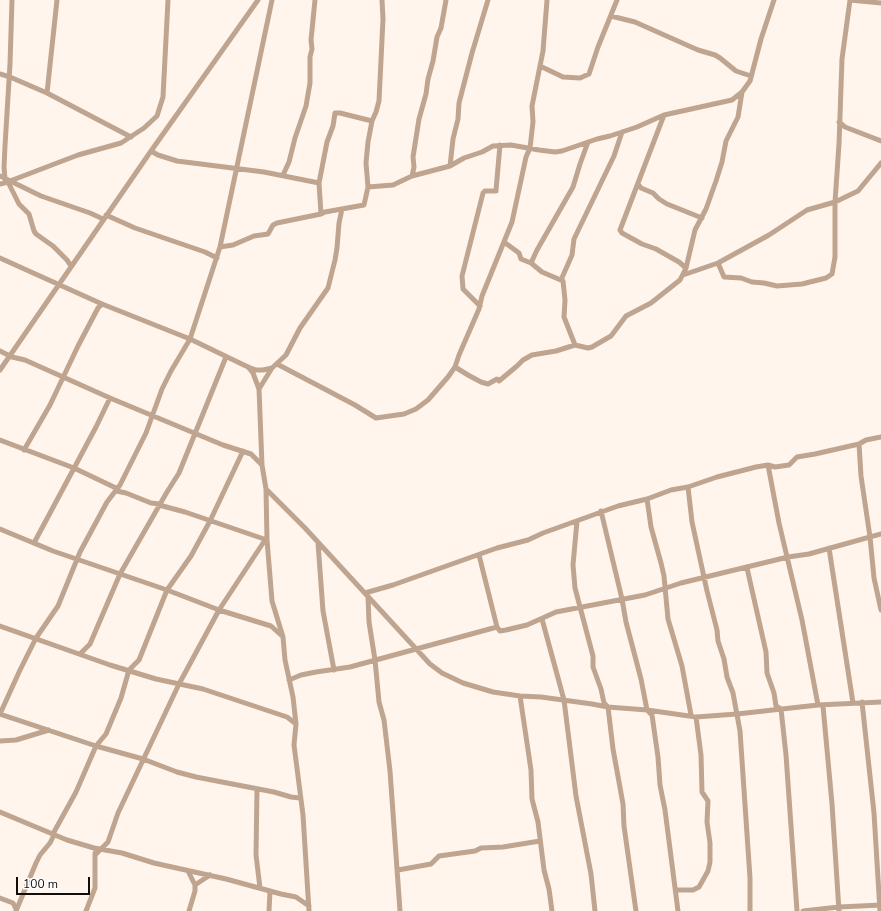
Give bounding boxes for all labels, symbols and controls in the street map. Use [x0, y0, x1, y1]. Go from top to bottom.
scale bar [18, 869, 92, 895]
text: 100 m [23, 876, 58, 892]

